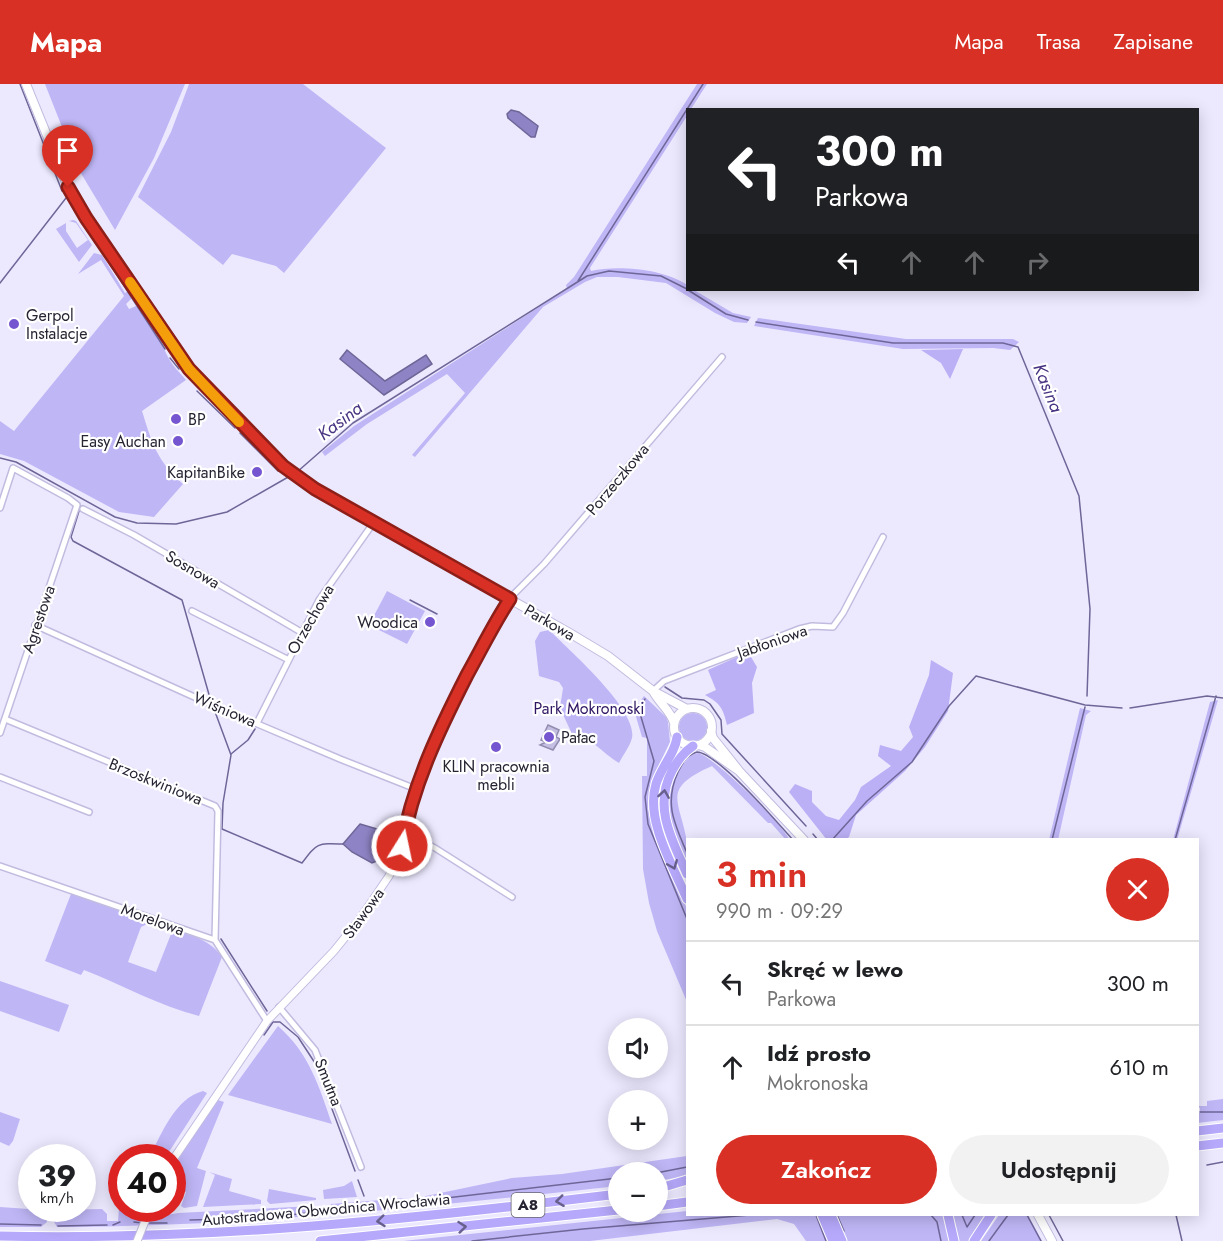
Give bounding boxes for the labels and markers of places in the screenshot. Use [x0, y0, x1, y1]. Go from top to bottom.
pin [42, 125, 93, 187]
place label: Gerpol Instalacje [26, 304, 88, 345]
marker: Gerpol Instalacje [7, 317, 21, 331]
place label: BP [188, 408, 206, 431]
marker: BP [169, 412, 183, 426]
place label: Easy Auchan [81, 430, 166, 453]
marker: Easy Auchan [171, 434, 185, 448]
place label: KapitanBike [167, 461, 245, 484]
marker: KapitanBike [250, 465, 264, 479]
place label: Woodica [357, 611, 418, 634]
marker: Woodica [423, 615, 437, 629]
place label: Pałac [561, 726, 596, 749]
marker: Pałac [542, 730, 556, 744]
marker: KLIN pracownia mebli [489, 740, 503, 754]
place label: KLIN pracownia mebli [443, 755, 549, 796]

